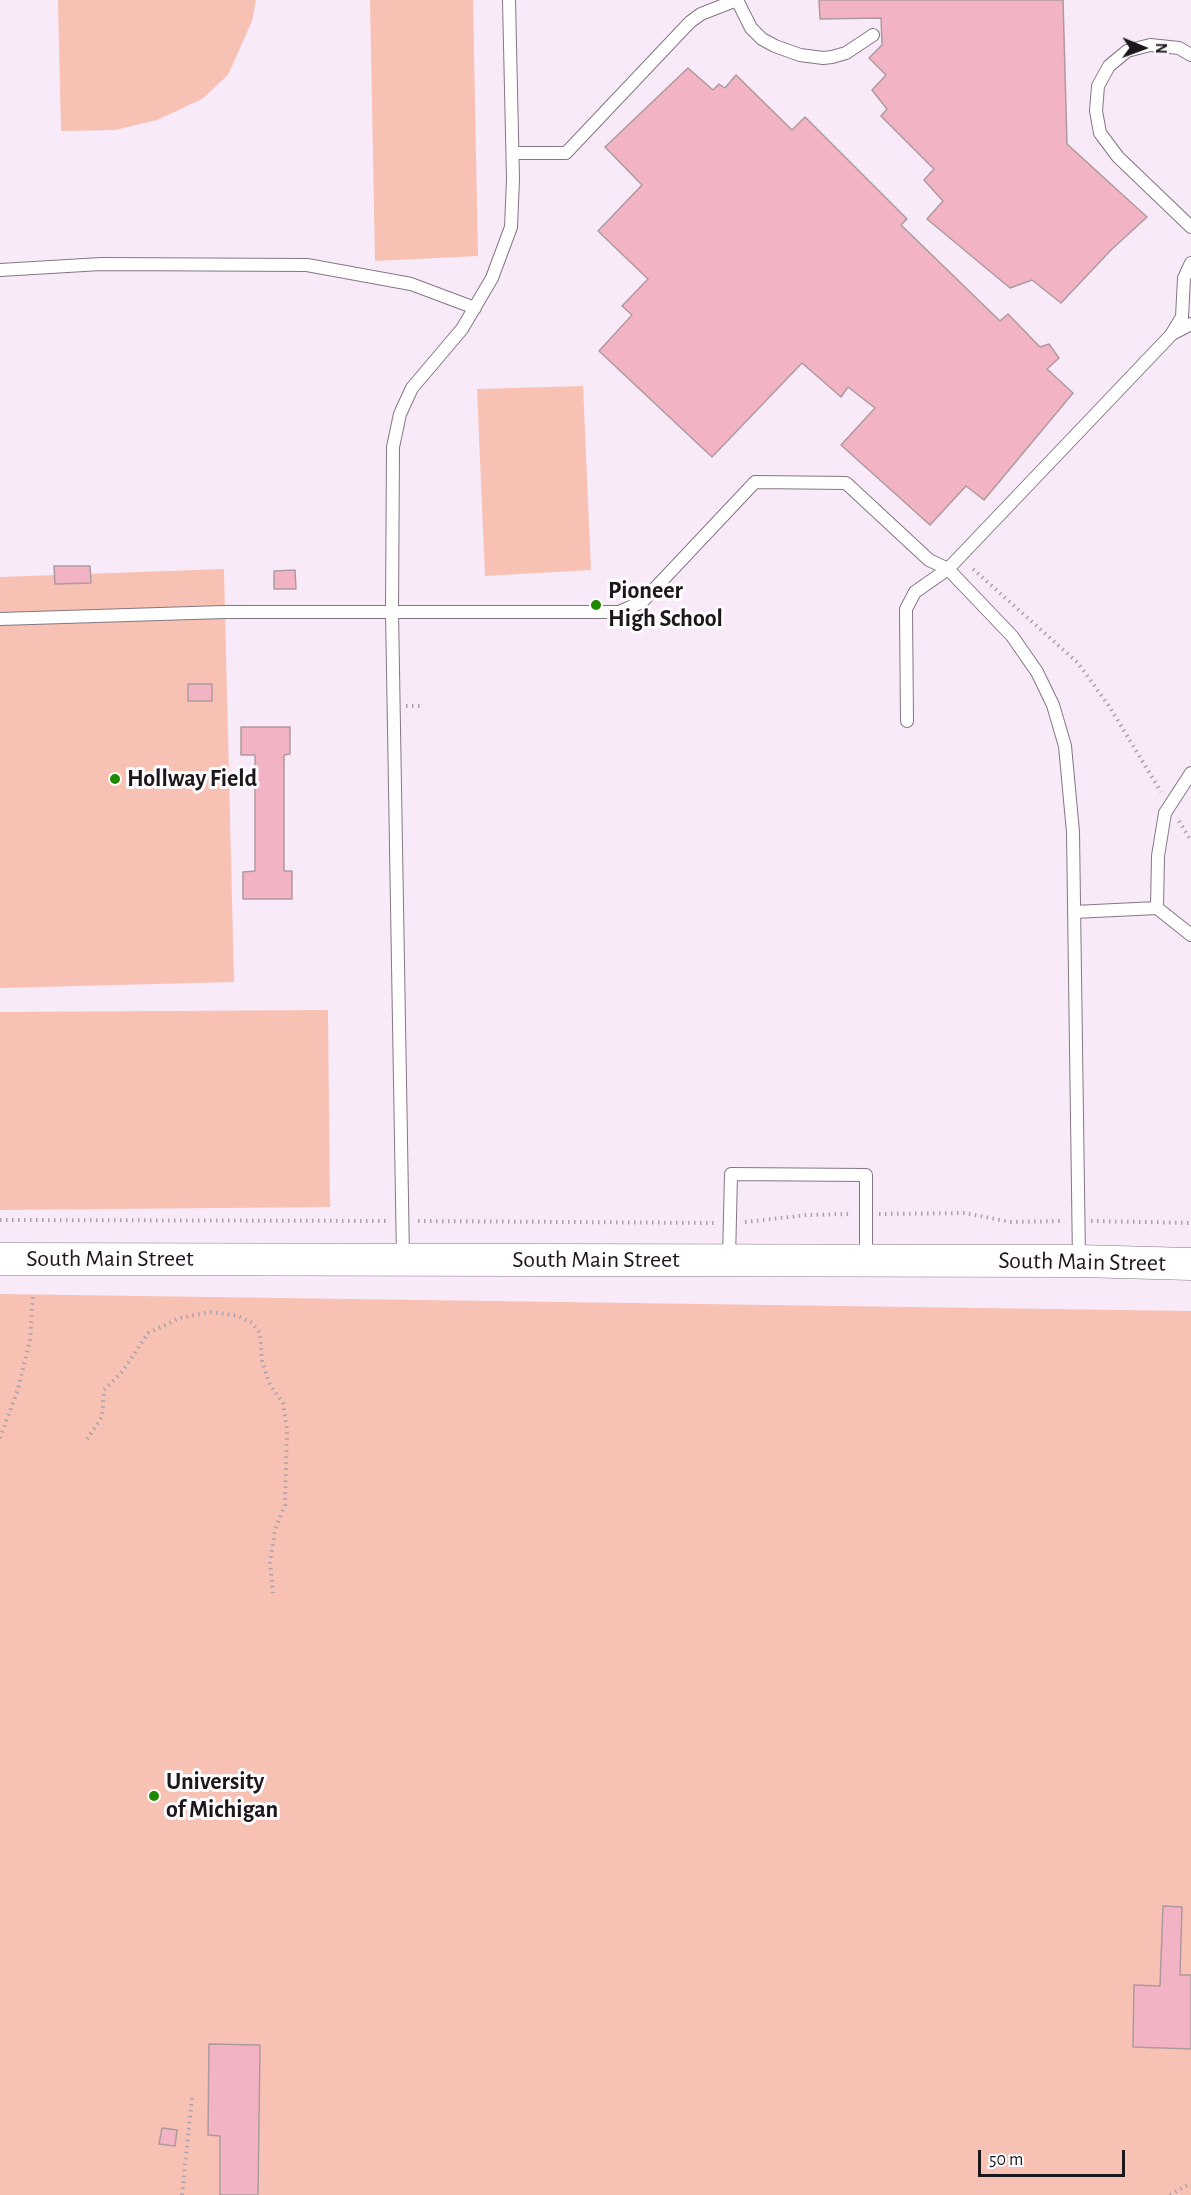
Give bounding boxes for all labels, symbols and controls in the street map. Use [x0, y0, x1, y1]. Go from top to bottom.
north arrow [1113, 18, 1173, 78]
text: N [1153, 43, 1169, 54]
place label: Pioneer High School [608, 577, 723, 633]
marker: Pioneer High School [589, 598, 603, 612]
place label: Hollway Field [127, 765, 257, 793]
marker: Hollway Field [108, 772, 122, 786]
street label: South Main Street [26, 1245, 194, 1273]
street label: South Main Street [512, 1246, 680, 1274]
street label: South Main Street [998, 1246, 1166, 1278]
place label: University of Michigan [166, 1768, 278, 1824]
marker: University of Michigan [147, 1789, 161, 1803]
scale bar [981, 2138, 1128, 2176]
text: 50 m [989, 2151, 1023, 2169]

